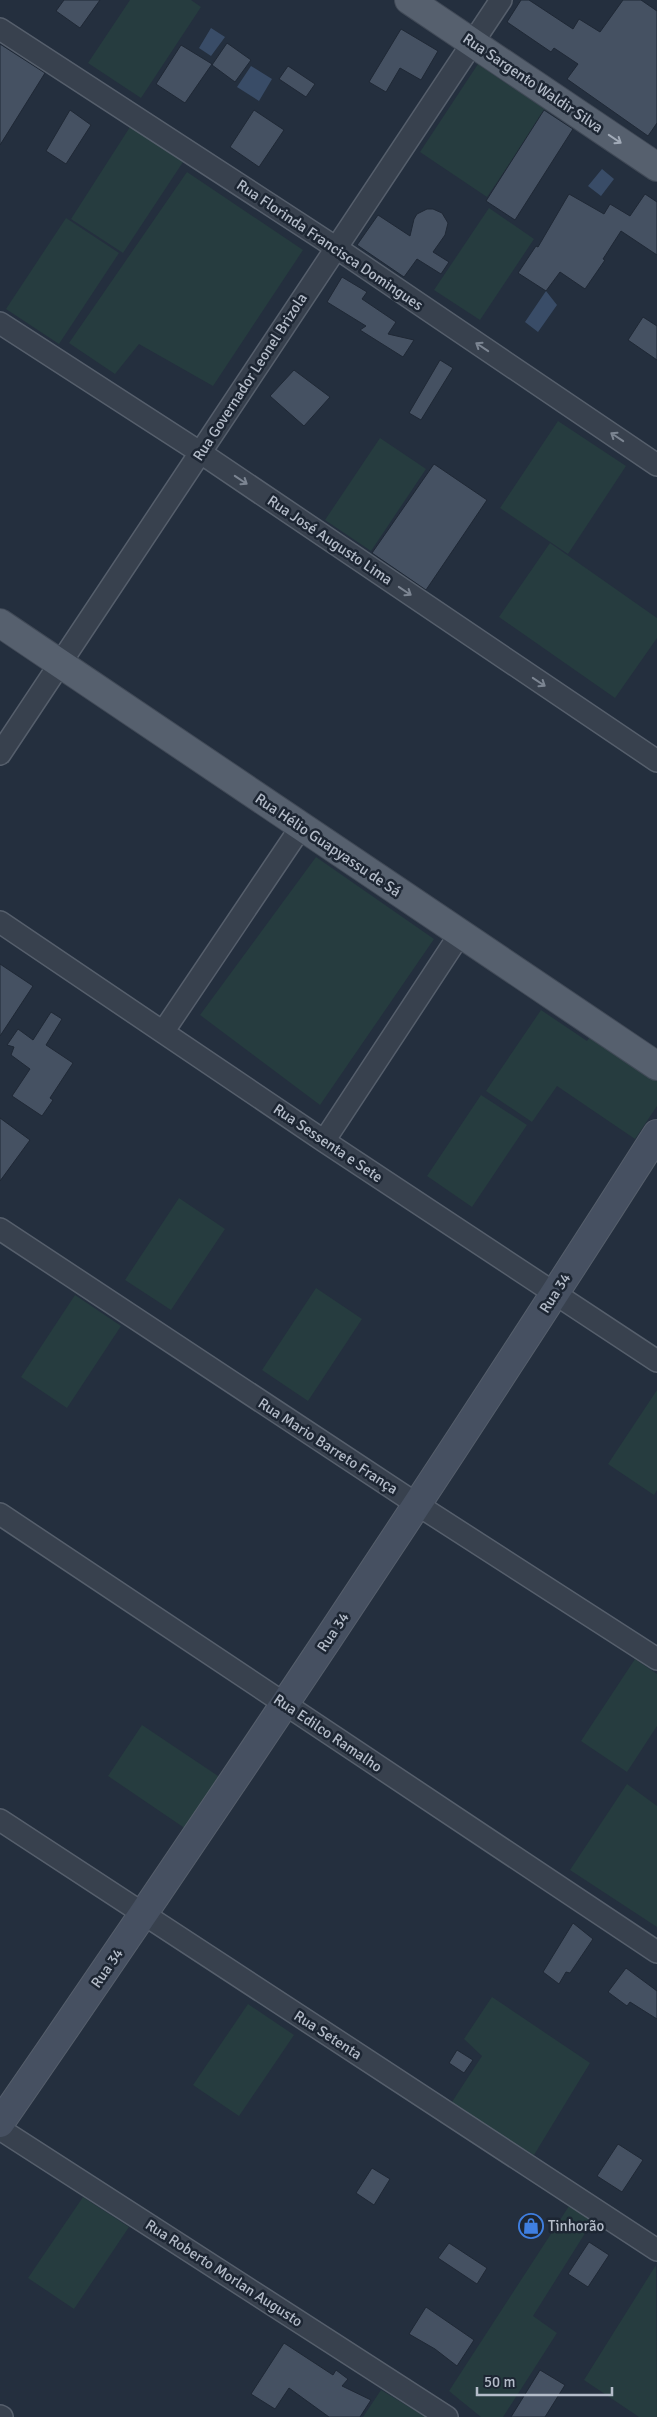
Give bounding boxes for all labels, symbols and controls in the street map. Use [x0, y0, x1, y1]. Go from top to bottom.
street label: Rua Sargento Waldir Silva [460, 29, 606, 137]
one-way arrow [608, 134, 622, 144]
street label: Rua Florinda Francisca Domingues [233, 176, 427, 314]
street label: Rua Governador Leonel Brizola [189, 290, 311, 464]
one-way arrow [475, 341, 489, 352]
one-way arrow [610, 432, 624, 442]
one-way arrow [234, 475, 248, 485]
street label: Rua José Augusto Lima [264, 491, 396, 589]
one-way arrow [397, 586, 411, 596]
one-way arrow [532, 677, 546, 687]
street label: Rua Hélio Guapyassu de Sá [252, 789, 404, 901]
street label: Rua Sessenta e Sete [270, 1100, 386, 1186]
street label: Rua 34 [535, 1270, 575, 1316]
street label: Rua Mario Barreto França [255, 1394, 401, 1498]
street label: Rua 34 [313, 1609, 353, 1655]
street label: Rua Edilco Ramalho [270, 1690, 386, 1776]
street label: Rua 34 [87, 1945, 127, 1991]
street label: Rua Setenta [291, 2006, 365, 2064]
shop icon: Tinhorão [518, 2213, 544, 2239]
street label: Rua Roberto Morlan Augusto [142, 2215, 306, 2331]
place label: Tinhorão [548, 2217, 605, 2235]
scale bar [477, 2364, 612, 2396]
text: 50 m [484, 2373, 515, 2391]

